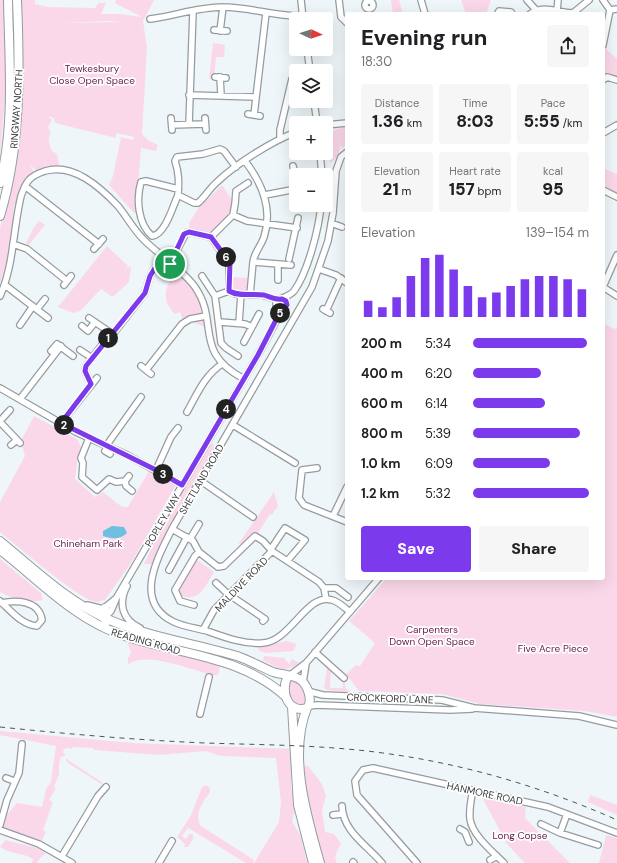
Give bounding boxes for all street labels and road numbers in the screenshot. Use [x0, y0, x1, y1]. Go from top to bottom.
street label: RINGWAY NORTH [7, 69, 26, 149]
street label: SHETLAND ROAD [176, 442, 227, 517]
street label: POPLEY WAY [142, 491, 183, 549]
street label: MALDIVE ROAD [212, 554, 271, 614]
street label: READING ROAD [110, 625, 182, 658]
street label: CROCKFORD LANE [346, 690, 434, 707]
street label: HANMORE ROAD [446, 779, 524, 808]

